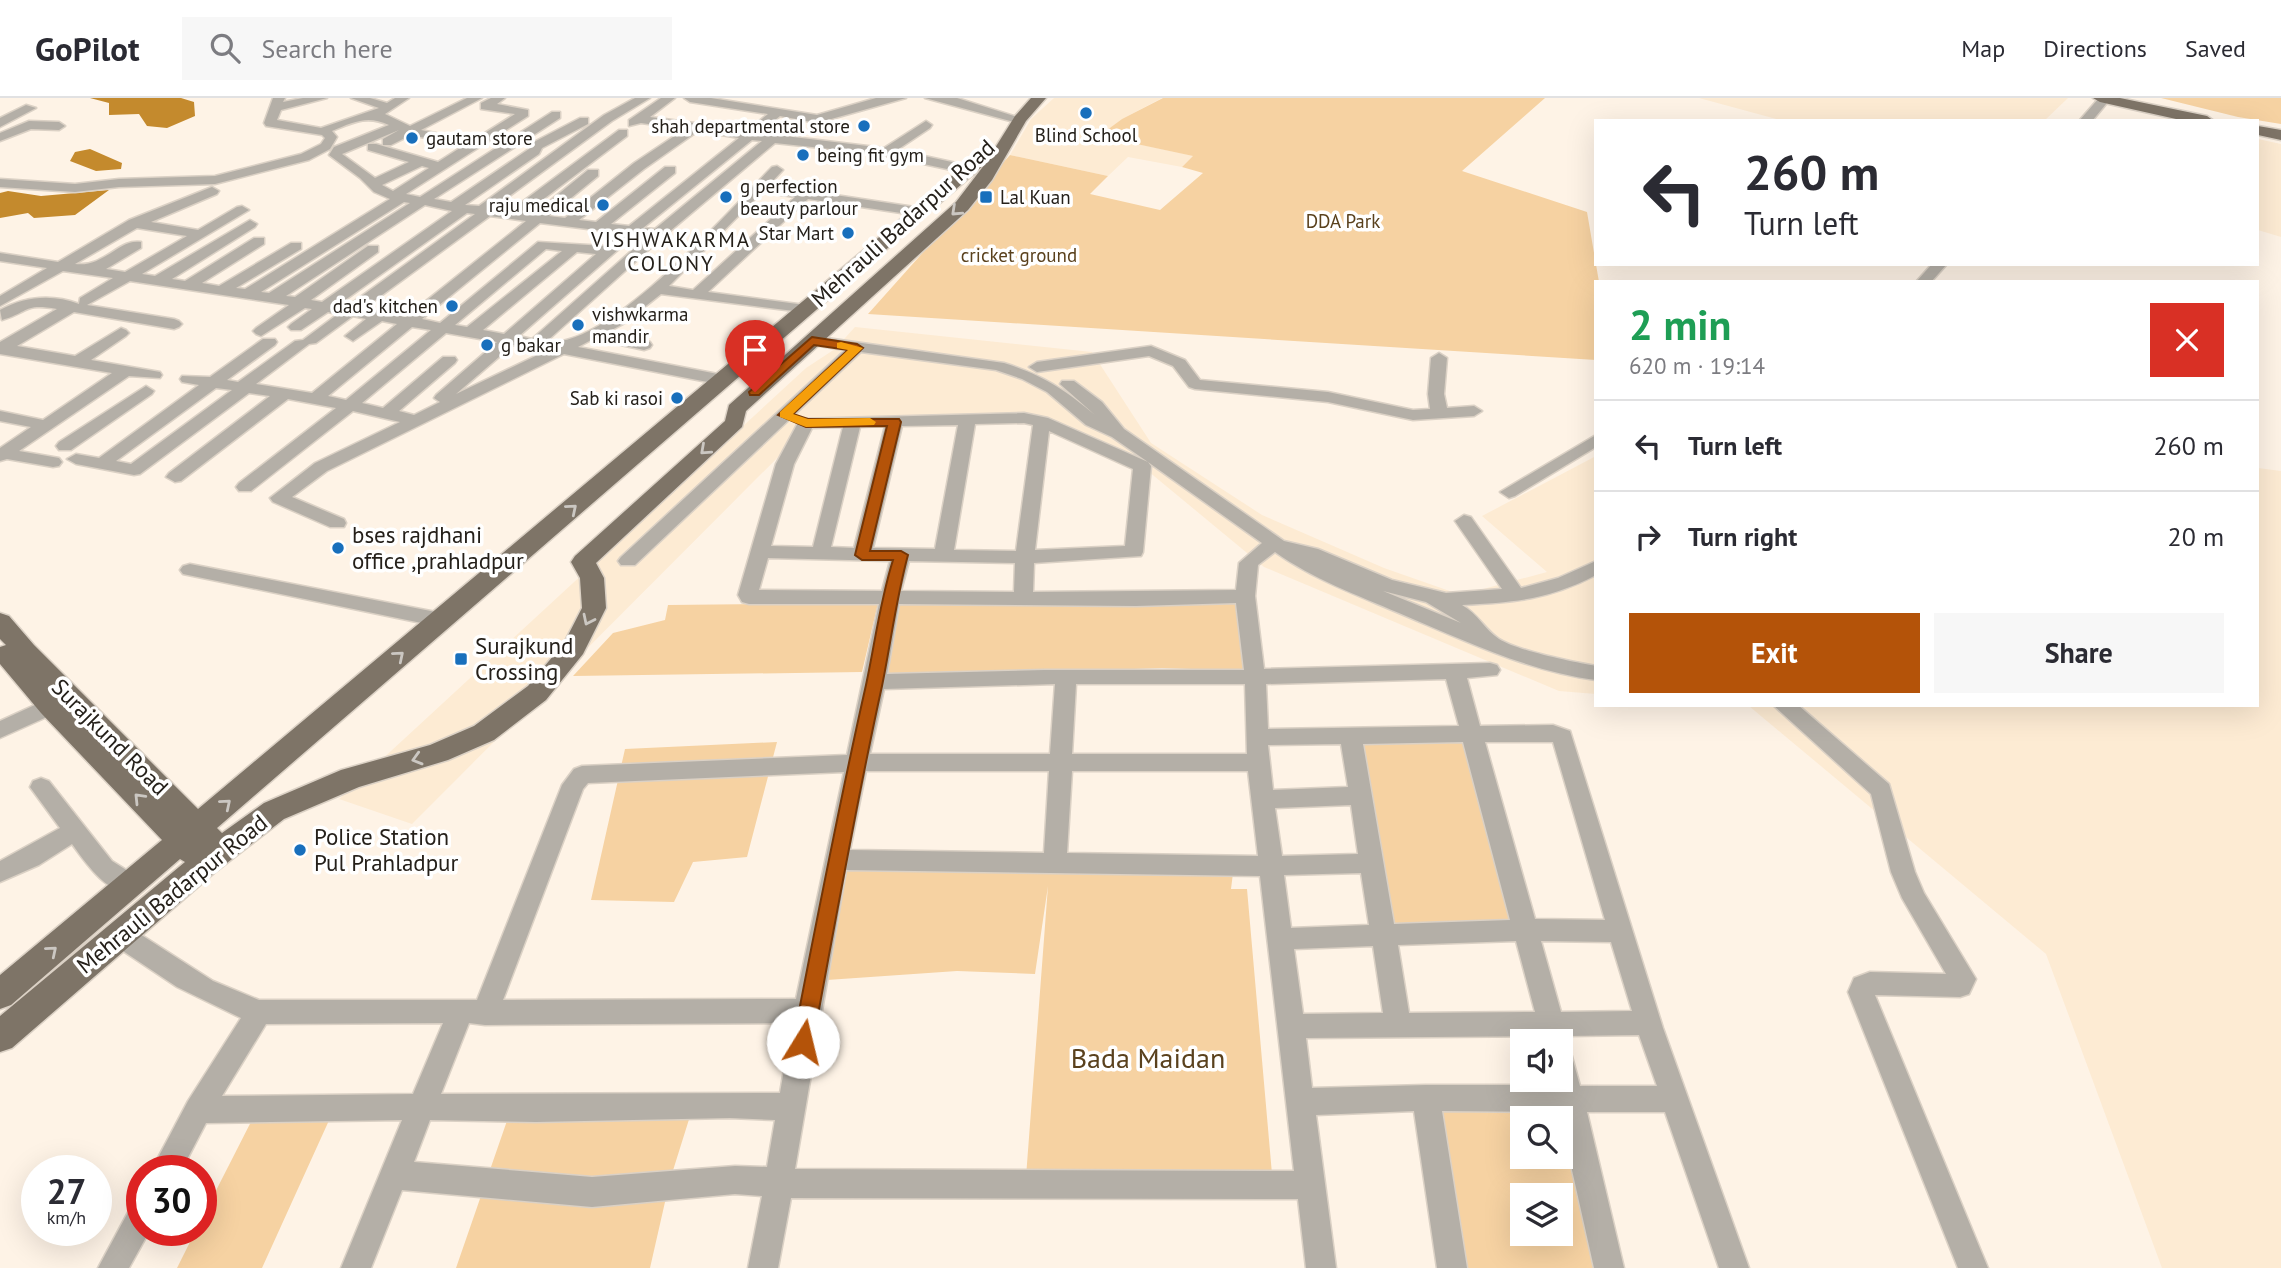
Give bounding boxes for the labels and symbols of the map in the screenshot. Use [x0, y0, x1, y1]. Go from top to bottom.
marker: Blind School [1078, 105, 1094, 121]
place label: shah departmental store [651, 114, 850, 138]
marker: shah departmental store [856, 118, 872, 134]
place label: Blind School [1035, 123, 1138, 147]
place label: gautam store [426, 126, 533, 150]
marker: gautam store [404, 130, 420, 146]
street label: Mehrauli Badarpur Road [805, 133, 1000, 313]
place label: being fit gym [817, 143, 924, 167]
marker: being fit gym [795, 147, 811, 163]
place label: g perfection beauty parlour [740, 174, 858, 220]
place label: Lal Kuan [1000, 185, 1071, 209]
marker: g perfection beauty parlour [718, 189, 734, 205]
marker: Lal Kuan [978, 189, 994, 205]
place label: raju medical [489, 193, 589, 217]
marker: raju medical [595, 197, 611, 213]
one-way arrow [951, 203, 964, 216]
park label: DDA Park [1306, 209, 1380, 233]
place label: Star Mart [759, 221, 835, 245]
marker: Star Mart [840, 225, 856, 241]
district label: VISHWAKARMA COLONY [590, 226, 751, 277]
park label: cricket ground [961, 243, 1077, 267]
place label: dad's kitchen [333, 294, 438, 318]
marker: dad's kitchen [444, 298, 460, 314]
place label: vishwkarma mandir [592, 302, 688, 348]
marker: vishwkarma mandir [570, 317, 586, 333]
pin [725, 320, 785, 392]
place label: g bakar [501, 333, 561, 357]
marker: g bakar [479, 337, 495, 353]
place label: Sab ki rasoi [570, 386, 663, 410]
marker: Sab ki rasoi [669, 390, 685, 406]
one-way arrow [700, 442, 713, 454]
one-way arrow [564, 505, 577, 517]
place label: bses rajdhani office ,prahladpur [352, 520, 524, 575]
marker: bses rajdhani office ,prahladpur [330, 540, 346, 556]
one-way arrow [582, 613, 596, 625]
place label: Surajkund Crossing [475, 631, 573, 686]
marker: Surajkund Crossing [453, 651, 469, 667]
one-way arrow [390, 652, 403, 664]
street label: Surajkund Road [46, 672, 175, 801]
one-way arrow [411, 751, 423, 765]
one-way arrow [134, 793, 147, 806]
one-way arrow [217, 800, 230, 812]
street label: Mehrauli Badarpur Road [70, 808, 273, 979]
place label: Police Station Pul Prahladpur [314, 822, 459, 877]
marker: Police Station Pul Prahladpur [292, 842, 308, 858]
one-way arrow [44, 947, 57, 959]
position arrow [766, 1005, 840, 1079]
park label: Bada Maidan [1071, 1039, 1225, 1076]
speed limit sign: 30 [126, 1155, 217, 1246]

